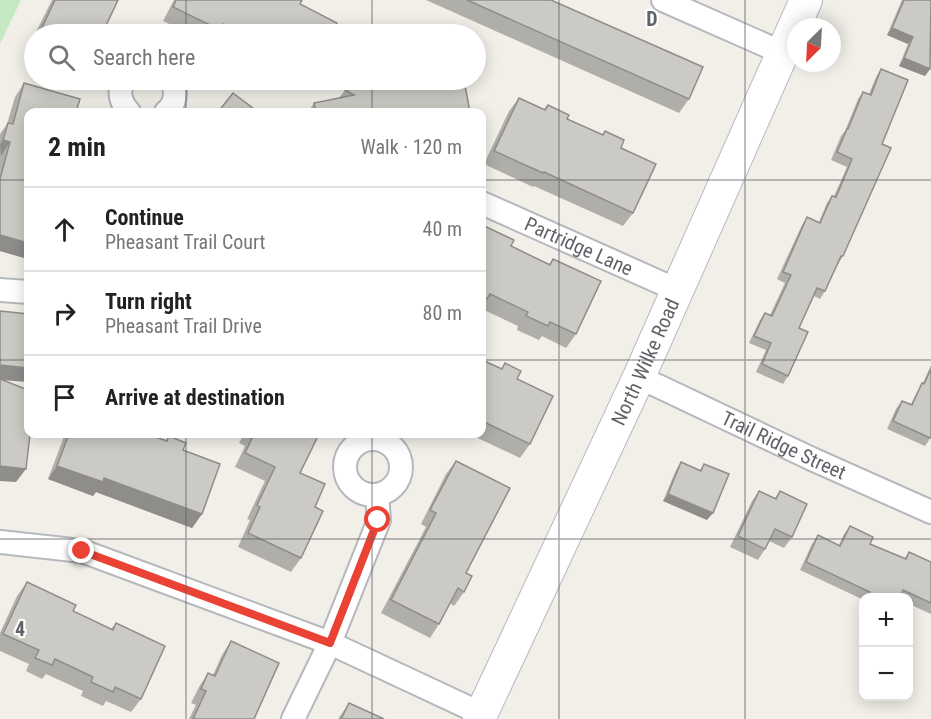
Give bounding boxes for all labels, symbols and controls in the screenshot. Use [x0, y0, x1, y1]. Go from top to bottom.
text: D [646, 7, 658, 31]
north arrow [787, 18, 841, 72]
search box [24, 24, 486, 90]
icon: search [45, 41, 78, 74]
text: Search here [93, 45, 195, 70]
text: 2 min [48, 132, 106, 162]
text: Walk · 120 m [361, 135, 462, 159]
text: Continue [105, 205, 184, 230]
street label: Partridge Lane [521, 212, 637, 281]
icon: ahead [48, 213, 81, 246]
text: 40 m [423, 217, 462, 241]
text: Pheasant Trail Court [105, 230, 265, 254]
text: Turn right [105, 289, 192, 314]
street label: North Wilke Road [606, 295, 684, 429]
icon: right [48, 297, 81, 330]
text: 80 m [423, 301, 462, 325]
text: Pheasant Trail Drive [105, 314, 262, 338]
icon: arrive [48, 381, 81, 414]
text: Arrive at destination [105, 385, 285, 410]
street label: Trail Ridge Street [718, 406, 850, 485]
route start [364, 506, 390, 532]
route end [68, 537, 94, 563]
map controls [859, 593, 913, 701]
button: + [859, 593, 913, 647]
text: 4 [15, 617, 25, 641]
button: − [859, 647, 913, 701]

